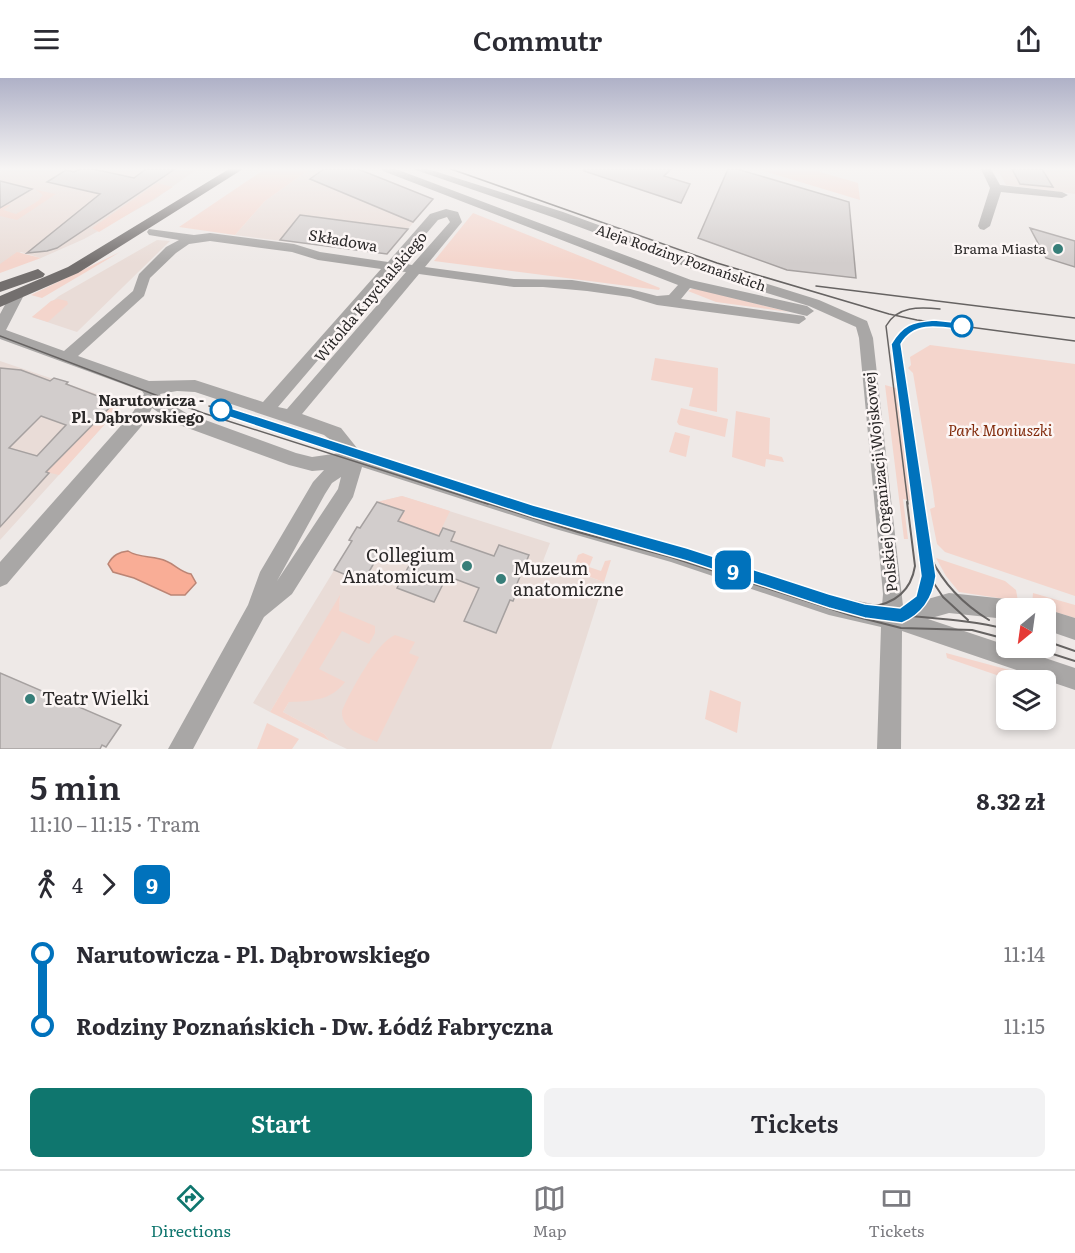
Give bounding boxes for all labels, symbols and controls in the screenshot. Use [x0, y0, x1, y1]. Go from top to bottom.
text: Commutr [473, 19, 602, 59]
icon: menu [30, 23, 63, 56]
icon: share [1012, 23, 1045, 56]
street label: Aleja Rodziny Poznańskich [594, 219, 769, 296]
street label: Składowa [307, 222, 380, 257]
street label: Witolda Knychalskiego [308, 225, 432, 367]
place label: Brama Miasta [954, 238, 1046, 258]
marker: Brama Miasta [1051, 242, 1065, 256]
unlabelled marker [951, 315, 973, 337]
street label: Polskiej Organizacji Wojskowej [856, 371, 903, 594]
place label: Narutowicza - Pl. Dąbrowskiego [71, 388, 204, 428]
marker: Narutowicza - Pl. Dąbrowskiego [210, 399, 232, 421]
park label: Park Moniuszki [948, 418, 1053, 441]
place label: Collegium Anatomicum [342, 541, 455, 589]
line badge: 9 [714, 550, 752, 590]
place label: Muzeum anatomiczne [513, 554, 623, 602]
text: 9 [727, 555, 739, 586]
marker: Collegium Anatomicum [460, 559, 474, 573]
marker: Muzeum anatomiczne [494, 572, 508, 586]
north arrow [996, 598, 1056, 658]
map controls [996, 598, 1056, 730]
button: layers [996, 670, 1056, 730]
place label: Teatr Wielki [42, 684, 149, 711]
marker: Teatr Wielki [23, 692, 37, 706]
text: 5 min [30, 761, 121, 810]
text: 8.32 zł [977, 784, 1045, 817]
text: 11:10 – 11:15 · Tram [30, 808, 200, 838]
icon: walk [30, 868, 63, 901]
icon: forward [92, 868, 125, 901]
text: 4 [72, 869, 83, 899]
text: 9 [146, 869, 158, 900]
text: Narutowicza - Pl. Dąbrowskiego [76, 937, 430, 970]
text: 11:14 [1004, 938, 1045, 968]
text: Rodziny Poznańskich - Dw. Łódź Fabryczna [76, 1009, 553, 1042]
text: 11:15 [1004, 1010, 1045, 1040]
button: Start [30, 1088, 532, 1157]
button: Tickets [544, 1088, 1045, 1157]
tab: Directions [151, 1182, 231, 1242]
tab: Map [532, 1182, 567, 1242]
tab: Tickets [868, 1182, 924, 1242]

